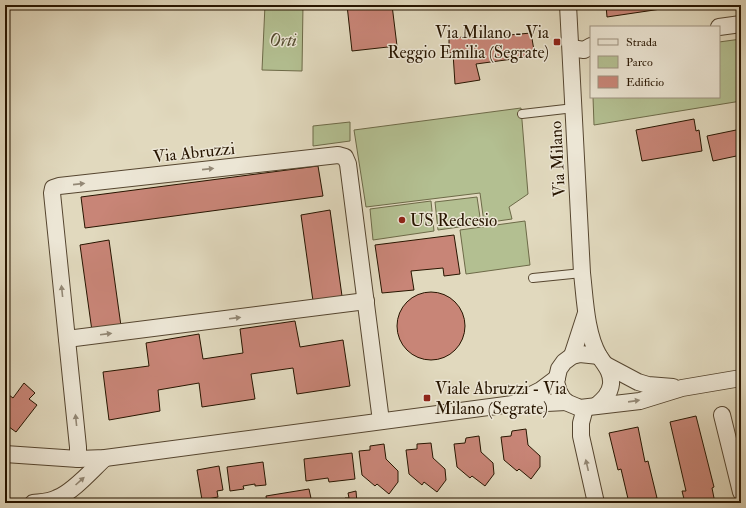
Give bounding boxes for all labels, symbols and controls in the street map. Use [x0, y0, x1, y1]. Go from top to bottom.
place label: Via Milano - Via Reggio Emilia (Segrate) [387, 22, 550, 63]
legend [590, 26, 720, 98]
park label: Orti [269, 30, 297, 51]
text: Strada [626, 35, 658, 50]
marker: Via Milano - Via Reggio Emilia (Segrate) [552, 37, 562, 47]
text: Parco [626, 55, 653, 70]
text: Edificio [626, 75, 664, 90]
street label: Via Milano [545, 120, 570, 198]
street label: Via Abruzzi [152, 138, 237, 167]
one-way arrow [202, 166, 214, 173]
one-way arrow [73, 181, 85, 187]
place label: US Redcesio [410, 210, 497, 231]
marker: US Redcesio [397, 215, 407, 225]
one-way arrow [59, 285, 66, 297]
one-way arrow [229, 314, 241, 321]
one-way arrow [100, 331, 112, 337]
place label: Viale Abruzzi - Via Milano (Segrate) [435, 378, 567, 419]
marker: Viale Abruzzi - Via Milano (Segrate) [422, 393, 432, 403]
one-way arrow [628, 398, 640, 404]
one-way arrow [72, 414, 79, 426]
one-way arrow [584, 459, 590, 471]
one-way arrow [74, 477, 85, 486]

